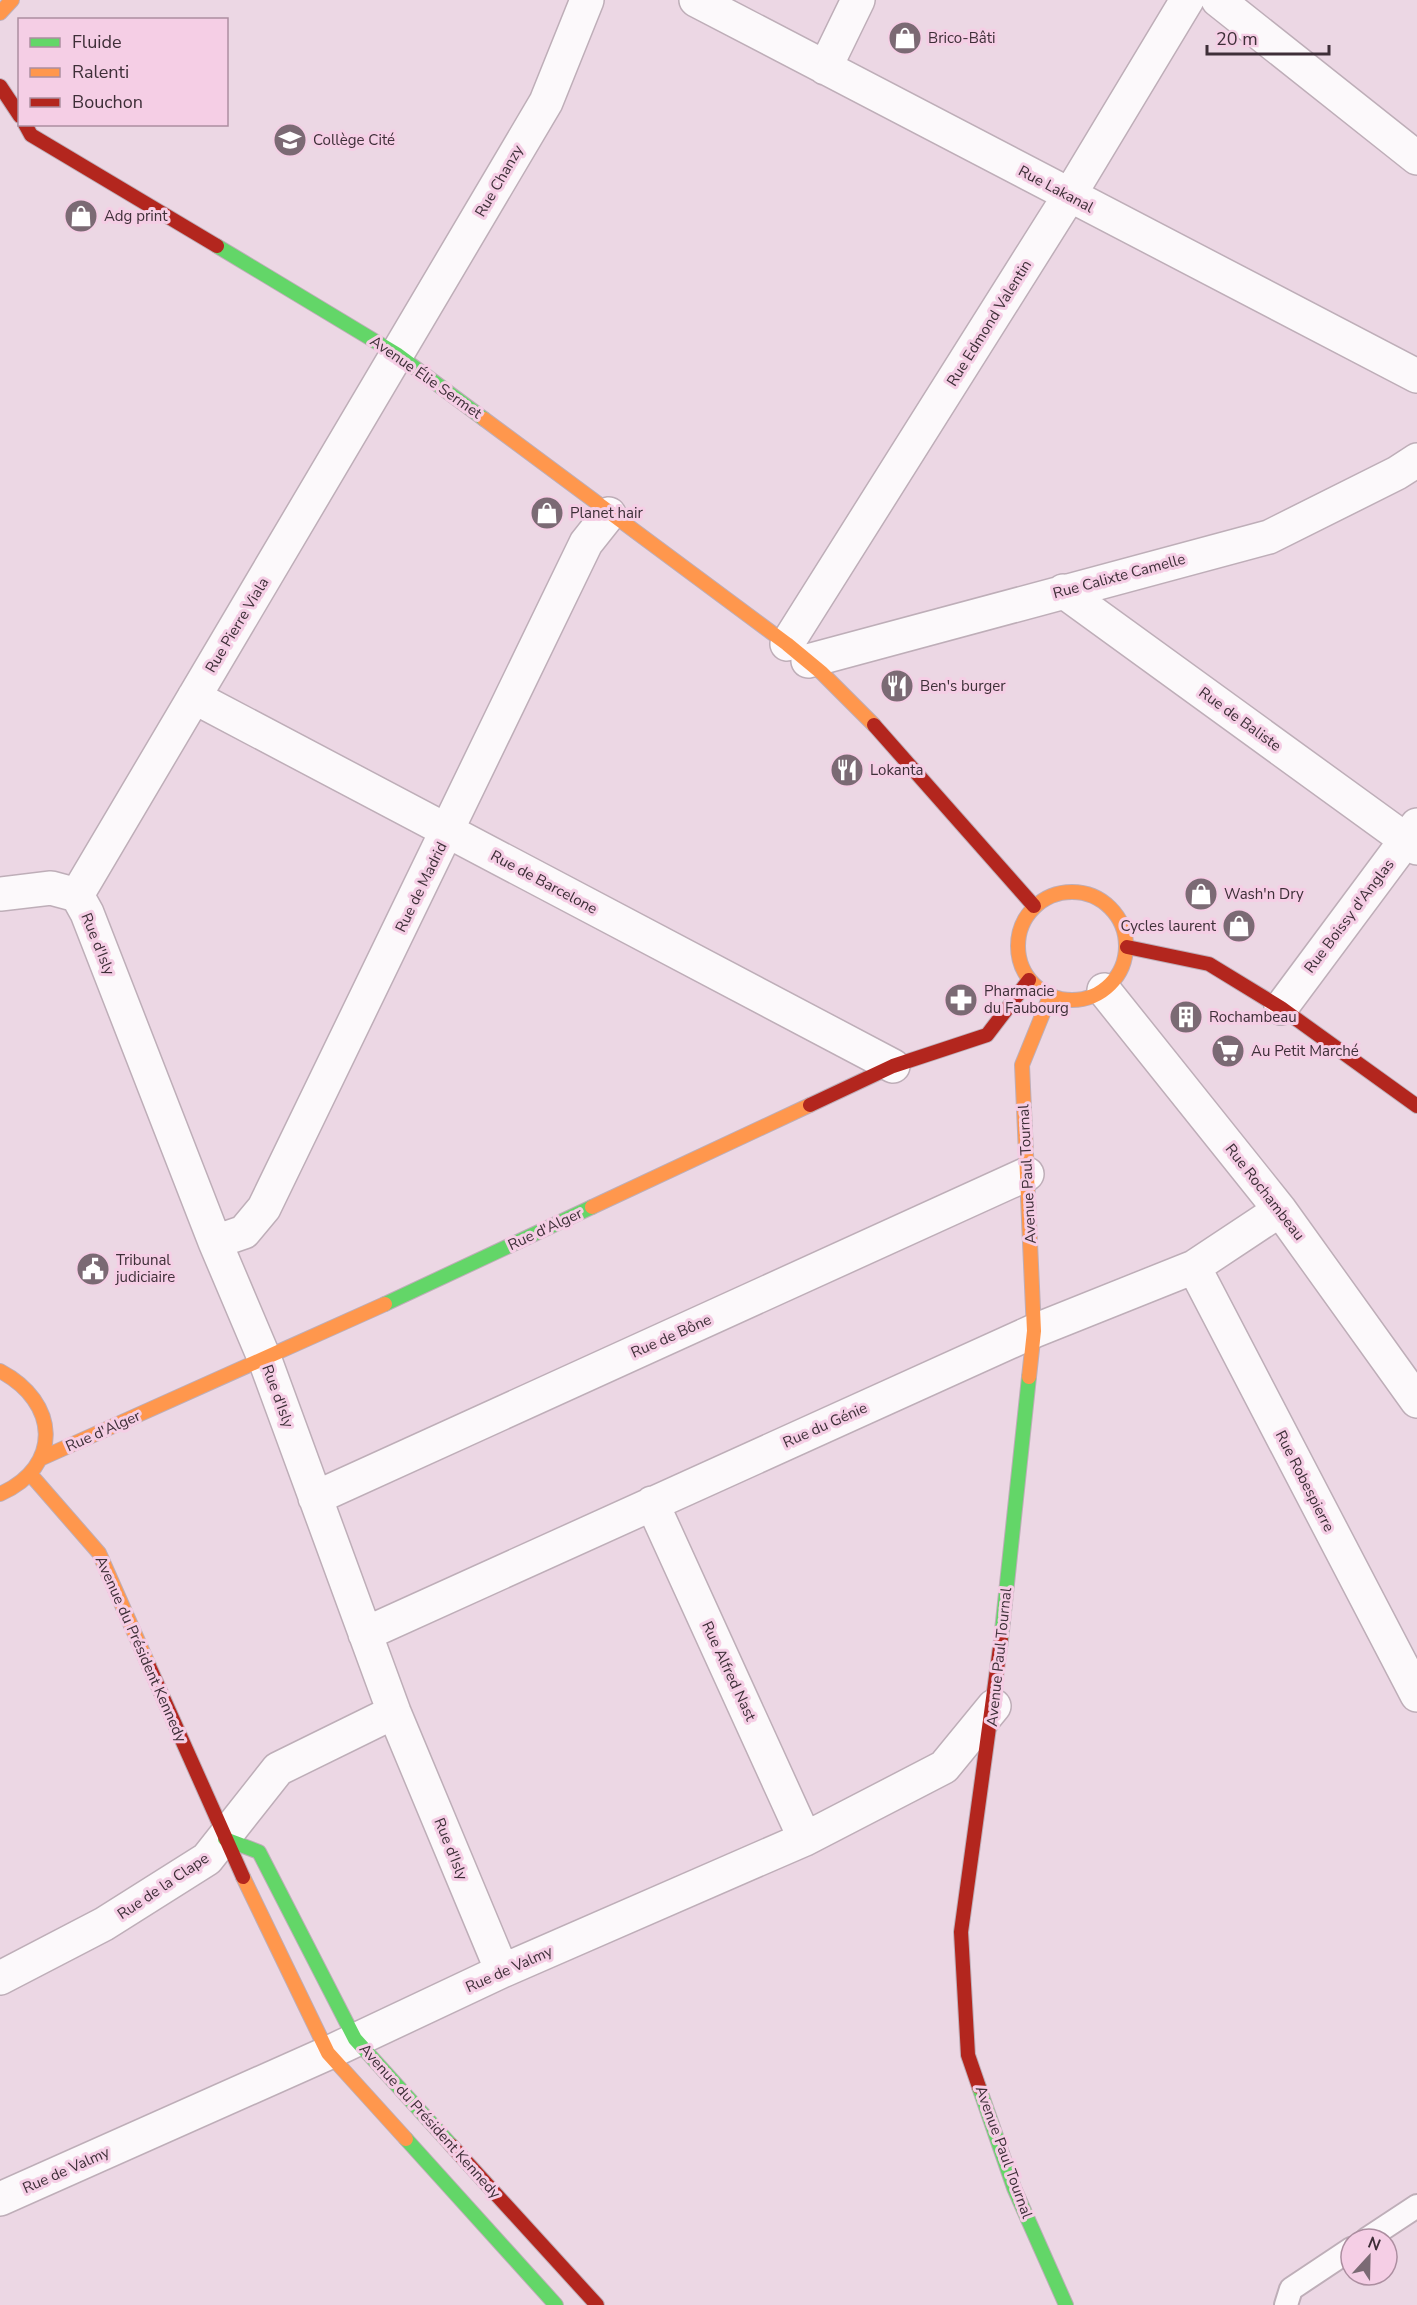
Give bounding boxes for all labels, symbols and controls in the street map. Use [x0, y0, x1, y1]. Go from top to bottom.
legend [18, 18, 228, 126]
scale bar [1207, 18, 1328, 56]
shop icon: Brico-Bâti [887, 20, 923, 56]
text: 20 m [1216, 27, 1258, 51]
place label: Brico-Bâti [928, 28, 996, 48]
text: Fluide [72, 30, 122, 54]
text: Ralenti [72, 60, 129, 84]
text: Bouchon [72, 90, 143, 114]
school or university icon: Collège Cité [272, 122, 308, 158]
place label: Collège Cité [313, 130, 395, 150]
street label: Rue Chanzy [470, 141, 528, 221]
street label: Rue Lakanal [1015, 161, 1098, 217]
shop icon: Adg print [63, 198, 99, 234]
place label: Adg print [104, 206, 168, 226]
street label: Rue Edmond Valentin [942, 256, 1036, 390]
street label: Avenue Élie Sermet [366, 331, 486, 423]
shop icon: Planet hair [529, 495, 565, 531]
place label: Planet hair [570, 503, 643, 523]
street label: Rue Calixte Camelle [1051, 549, 1187, 603]
street label: Rue Pierre Viala [201, 574, 273, 676]
restaurant icon: Ben's burger [879, 668, 915, 704]
place label: Ben's burger [920, 676, 1006, 696]
street label: Rue de Baliste [1195, 682, 1285, 756]
restaurant icon: Lokanta [829, 752, 865, 788]
place label: Lokanta [870, 760, 924, 780]
street label: Rue de Madrid [391, 839, 451, 935]
street label: Rue de Barcelone [487, 845, 601, 919]
street label: Rue Boissy d'Anglas [1299, 855, 1399, 977]
shop icon: Wash'n Dry [1183, 876, 1219, 912]
place label: Wash'n Dry [1224, 884, 1304, 904]
shop icon: Cycles laurent [1221, 908, 1257, 944]
street label: Rue d'Isly [76, 910, 120, 978]
place label: Cycles laurent [1120, 916, 1217, 936]
place label: Pharmacie du Faubourg [984, 981, 1069, 1018]
pharmacy icon: Pharmacie du Faubourg [943, 982, 979, 1018]
building icon: Rochambeau [1168, 999, 1204, 1035]
place label: Rochambeau [1209, 1007, 1297, 1027]
supermarket icon: Au Petit Marché [1210, 1033, 1246, 1069]
place label: Au Petit Marché [1251, 1041, 1359, 1061]
street label: Avenue Paul Tournal [1013, 1103, 1041, 1244]
street label: Rue Rochambeau [1221, 1139, 1309, 1245]
street label: Rue d'Alger [505, 1203, 586, 1255]
place label: Tribunal judiciaire [115, 1250, 175, 1287]
public building icon: Tribunal judiciaire [75, 1251, 111, 1287]
street label: Rue de Bône [628, 1309, 714, 1363]
street label: Rue d'Isly [257, 1362, 299, 1430]
street label: Rue du Génie [780, 1398, 870, 1452]
street label: Rue d'Alger [62, 1405, 144, 1456]
street label: Rue Robespierre [1271, 1427, 1339, 1535]
street label: Avenue du Président Kennedy [91, 1553, 191, 1746]
street label: Avenue Paul Tournal [982, 1586, 1016, 1727]
street label: Rue Alfred Nast [697, 1618, 761, 1725]
street label: Rue d'Isly [429, 1815, 473, 1883]
street label: Rue de la Clape [113, 1848, 213, 1924]
street label: Rue de Valmy [462, 1941, 556, 1997]
street label: Avenue du Président Kennedy [355, 2039, 505, 2203]
street label: Avenue Paul Tournal [971, 2083, 1037, 2222]
street label: Rue de Valmy [19, 2142, 113, 2198]
north arrow [1339, 2227, 1399, 2287]
text: N [1365, 2232, 1384, 2256]

